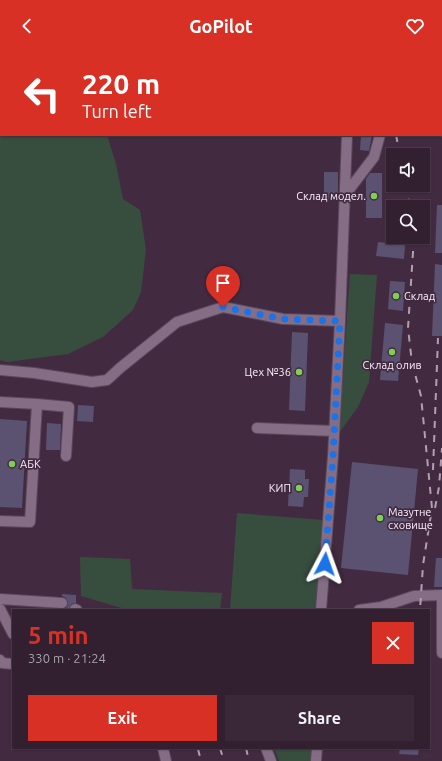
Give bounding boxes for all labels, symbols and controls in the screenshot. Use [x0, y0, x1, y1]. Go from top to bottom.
icon: back [16, 15, 38, 37]
icon: heart [404, 15, 426, 37]
text: GoPilot [189, 16, 253, 36]
icon: left [16, 68, 68, 120]
text: 220 m [82, 68, 160, 99]
text: Turn left [82, 101, 152, 121]
map controls [386, 148, 430, 244]
button: sound [386, 148, 430, 192]
place label: Склад модел. [296, 190, 366, 202]
marker: Склад модел. [369, 191, 379, 201]
button: search [386, 200, 430, 244]
pin [206, 266, 240, 307]
icon: arrive [212, 272, 234, 294]
place label: Склад [404, 290, 436, 302]
marker: Склад [391, 291, 401, 301]
marker: Склад олив [387, 347, 397, 357]
place label: Склад олив [362, 359, 422, 371]
place label: Цех №36 [245, 366, 291, 378]
marker: Цех №36 [294, 367, 304, 377]
place label: АБК [20, 458, 41, 470]
marker: АБК [7, 459, 17, 469]
place label: КИП [269, 482, 291, 494]
marker: КИП [294, 483, 304, 493]
place label: Мазутне сховище [388, 506, 433, 531]
marker: Мазутне сховище [375, 513, 385, 523]
position arrow [304, 543, 346, 585]
text: 5 min [28, 622, 89, 649]
button: close [372, 622, 414, 664]
text: 330 m · 21:24 [28, 651, 106, 665]
button: Exit [28, 695, 217, 741]
button: Share [225, 695, 414, 741]

